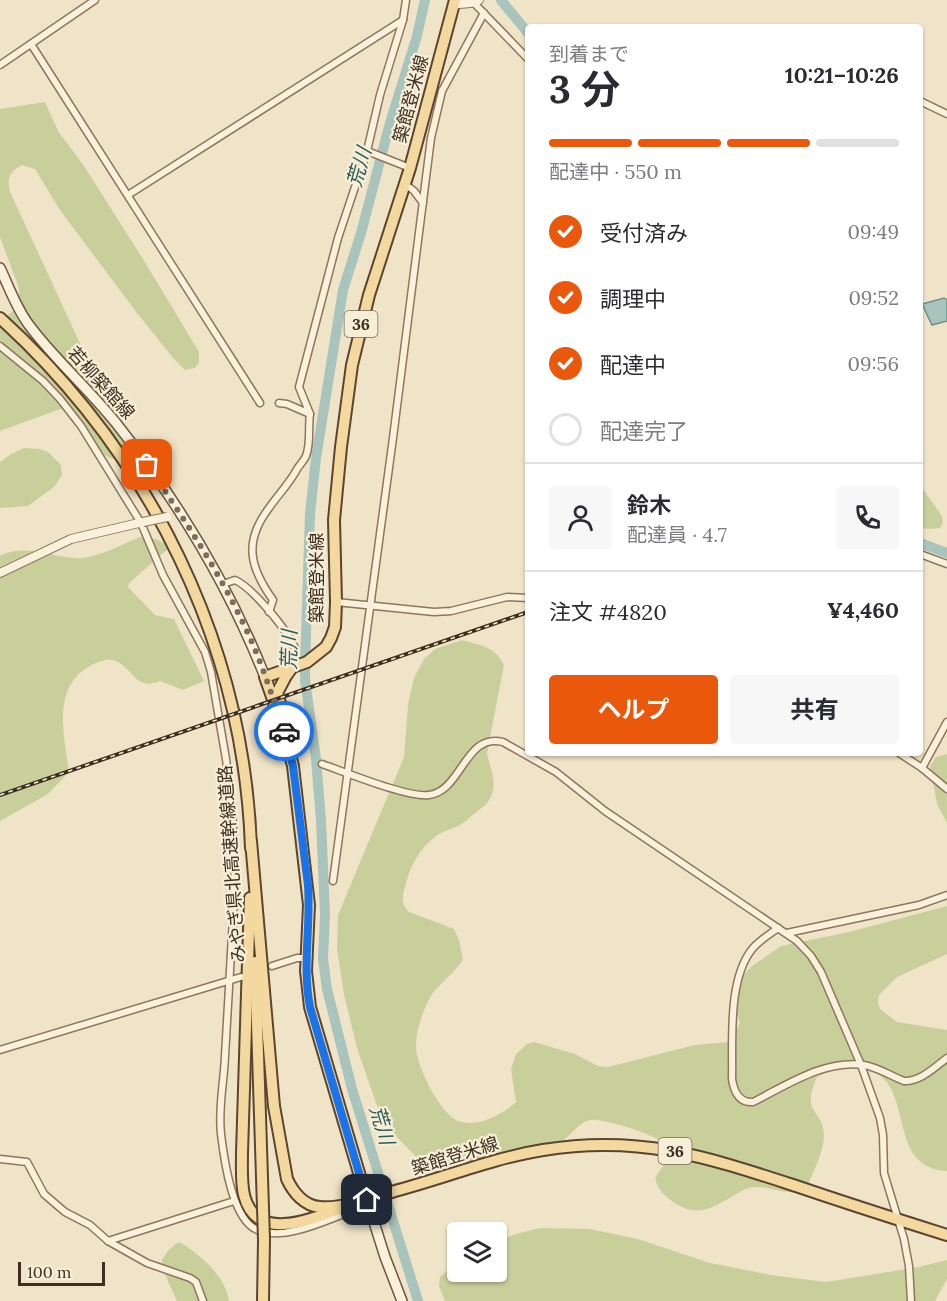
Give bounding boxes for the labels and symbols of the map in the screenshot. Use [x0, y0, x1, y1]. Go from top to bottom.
street label: 築館登米線 [388, 52, 433, 145]
water label: 荒川 [341, 142, 377, 190]
road number: 36 [344, 311, 378, 337]
street label: 若柳築館線 [63, 342, 140, 424]
pin [121, 439, 172, 490]
street label: 築館登米線 [305, 533, 328, 623]
water label: 荒川 [276, 628, 301, 670]
courier [254, 701, 314, 761]
street label: みやぎ県北高速幹線道路 [213, 764, 250, 964]
water label: 荒川 [365, 1102, 401, 1150]
street label: 築館登米線 [408, 1131, 501, 1180]
road number: 36 [658, 1138, 692, 1164]
pin [341, 1174, 392, 1225]
scale bar [18, 1259, 105, 1286]

